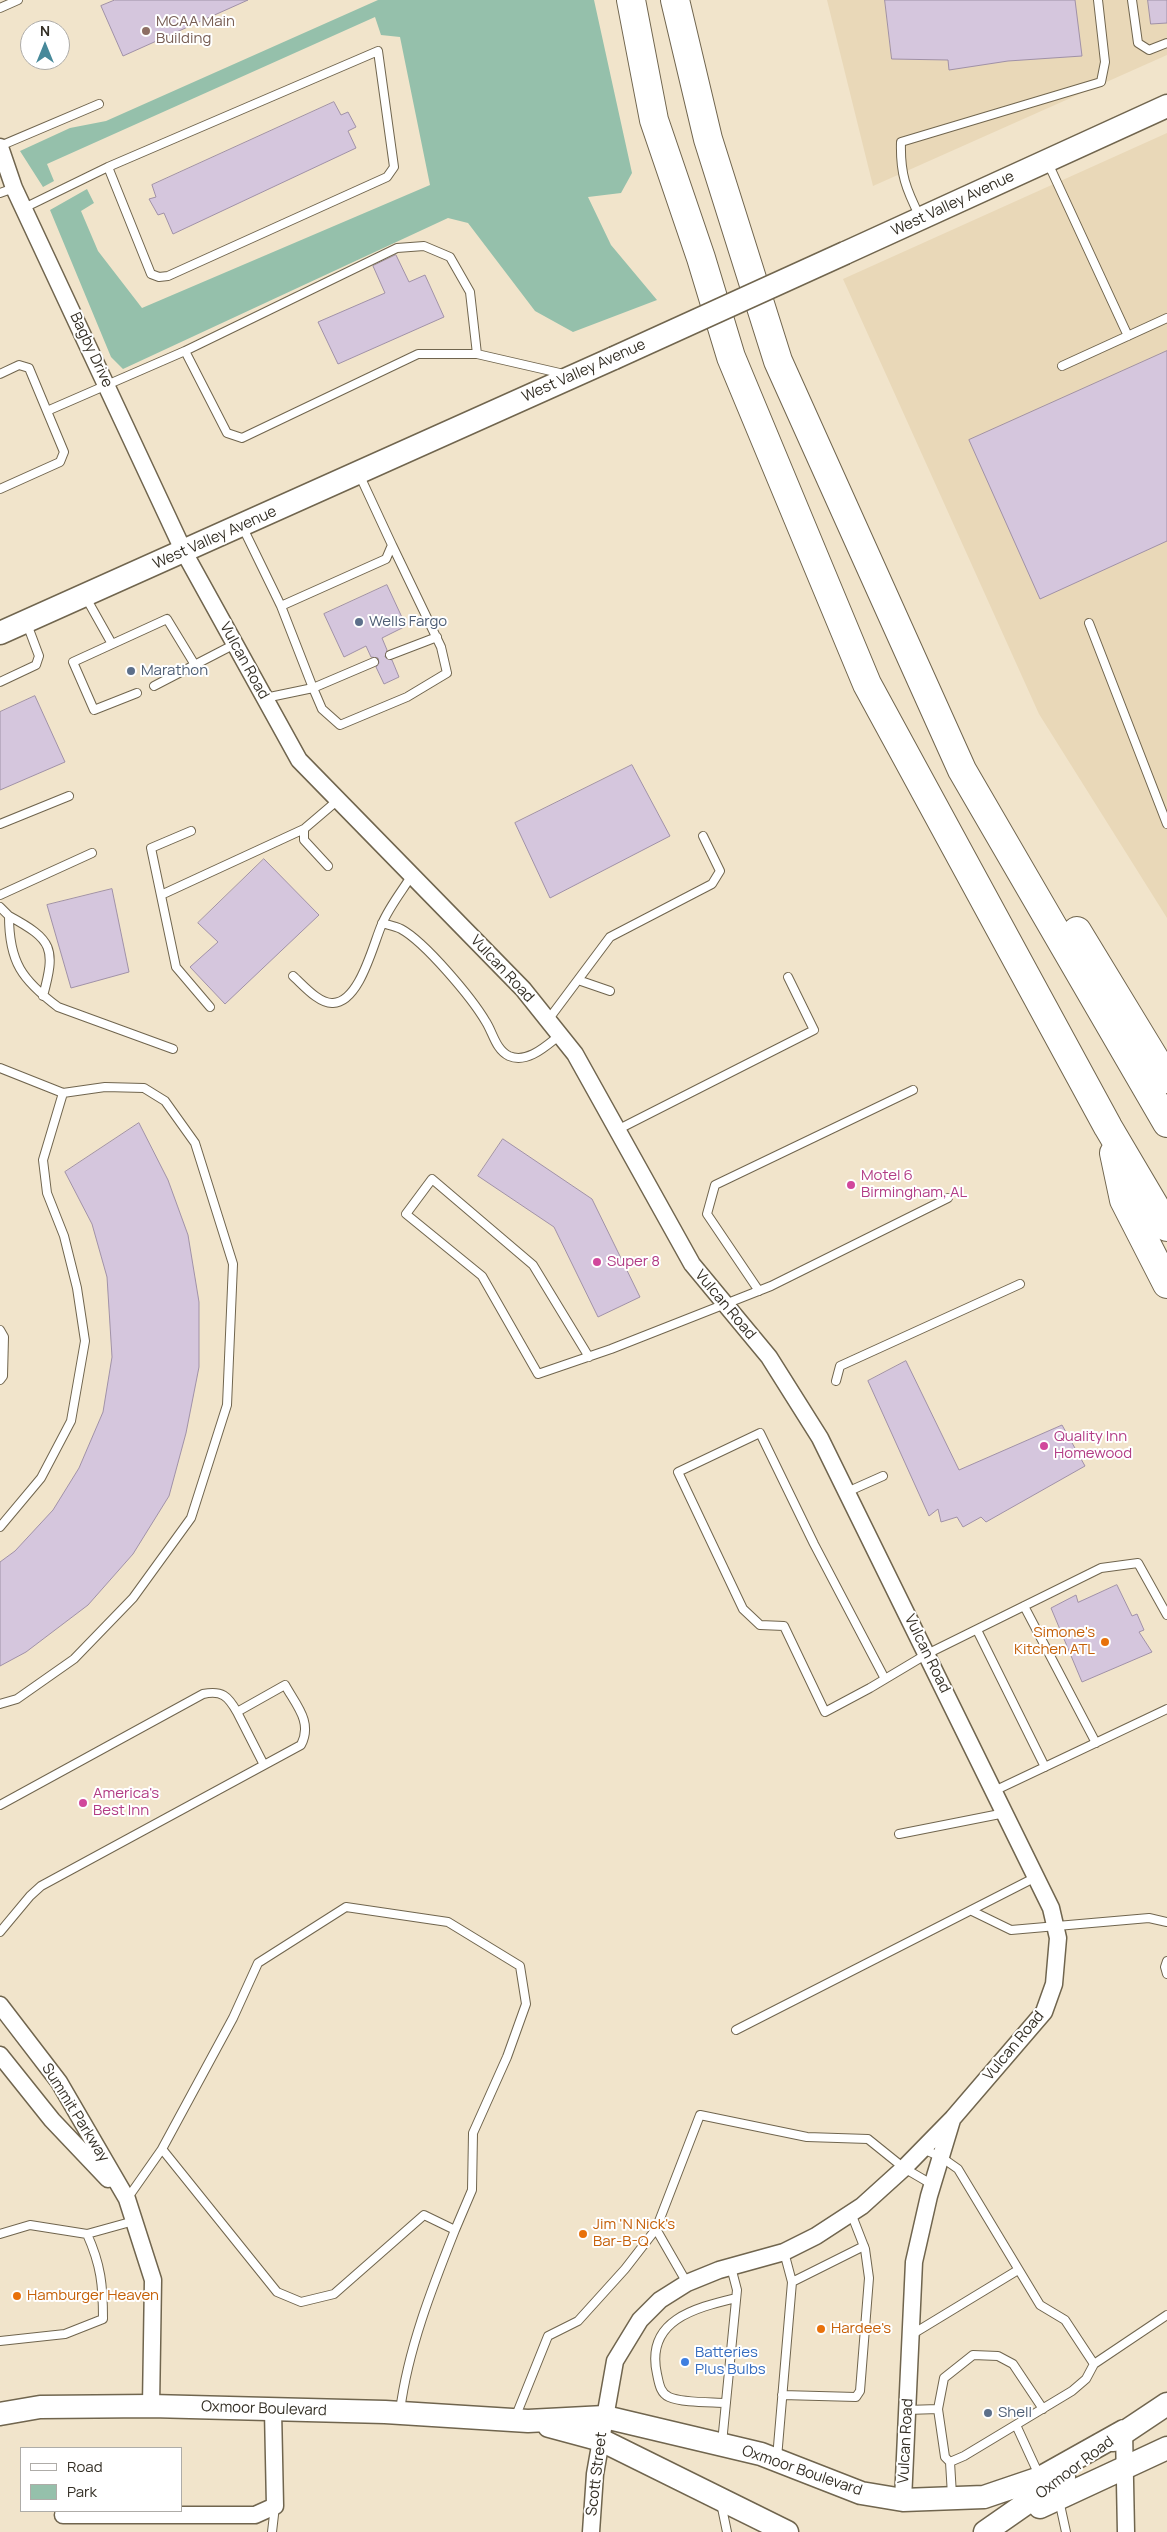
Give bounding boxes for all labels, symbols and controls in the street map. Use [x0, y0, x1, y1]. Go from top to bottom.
place label: MCAA Main Building [156, 13, 235, 48]
north arrow [20, 20, 70, 70]
text: N [40, 21, 50, 40]
marker: MCAA Main Building [140, 25, 152, 37]
street label: West Valley Avenue [889, 168, 1017, 240]
street label: Bagby Drive [66, 310, 116, 390]
street label: West Valley Avenue [519, 336, 649, 406]
street label: West Valley Avenue [150, 503, 280, 573]
place label: Wells Fargo [369, 613, 447, 631]
marker: Wells Fargo [353, 616, 365, 628]
street label: Vulcan Road [216, 619, 272, 703]
place label: Marathon [141, 662, 208, 680]
marker: Marathon [125, 665, 137, 677]
street label: Vulcan Road [466, 932, 538, 1006]
place label: Motel 6 Birmingham, AL [861, 1167, 967, 1202]
marker: Motel 6 Birmingham, AL [845, 1179, 857, 1191]
place label: Super 8 [607, 1253, 660, 1271]
marker: Super 8 [591, 1256, 603, 1268]
street label: Vulcan Road [691, 1267, 759, 1343]
place label: Quality Inn Homewood [1054, 1428, 1132, 1463]
marker: Quality Inn Homewood [1038, 1440, 1050, 1452]
street label: Vulcan Road [900, 1612, 954, 1696]
place label: Simone's Kitchen ATL [1014, 1624, 1095, 1659]
marker: Simone's Kitchen ATL [1099, 1636, 1111, 1648]
place label: America's Best Inn [93, 1785, 159, 1820]
marker: America's Best Inn [77, 1797, 89, 1809]
street label: Vulcan Road [980, 2008, 1048, 2084]
street label: Summit Parkway [37, 2060, 113, 2166]
place label: Jim 'N Nick's Bar-B-Q [593, 2216, 675, 2251]
marker: Jim 'N Nick's Bar-B-Q [577, 2228, 589, 2240]
place label: Hamburger Heaven [27, 2287, 159, 2305]
marker: Hamburger Heaven [11, 2290, 23, 2302]
place label: Hardee's [831, 2320, 891, 2338]
marker: Hardee's [815, 2323, 827, 2335]
place label: Batteries Plus Bulbs [695, 2344, 766, 2379]
marker: Batteries Plus Bulbs [679, 2356, 691, 2368]
street label: Oxmoor Boulevard [201, 2398, 327, 2420]
street label: Vulcan Road [895, 2398, 917, 2484]
place label: Shell [998, 2404, 1032, 2422]
marker: Shell [982, 2407, 994, 2419]
street label: Scott Street [583, 2431, 611, 2517]
street label: Oxmoor Road [1033, 2433, 1117, 2503]
street label: Oxmoor Boulevard [740, 2442, 864, 2500]
legend [20, 2447, 182, 2512]
text: Road [67, 2456, 103, 2477]
text: Park [67, 2481, 97, 2502]

